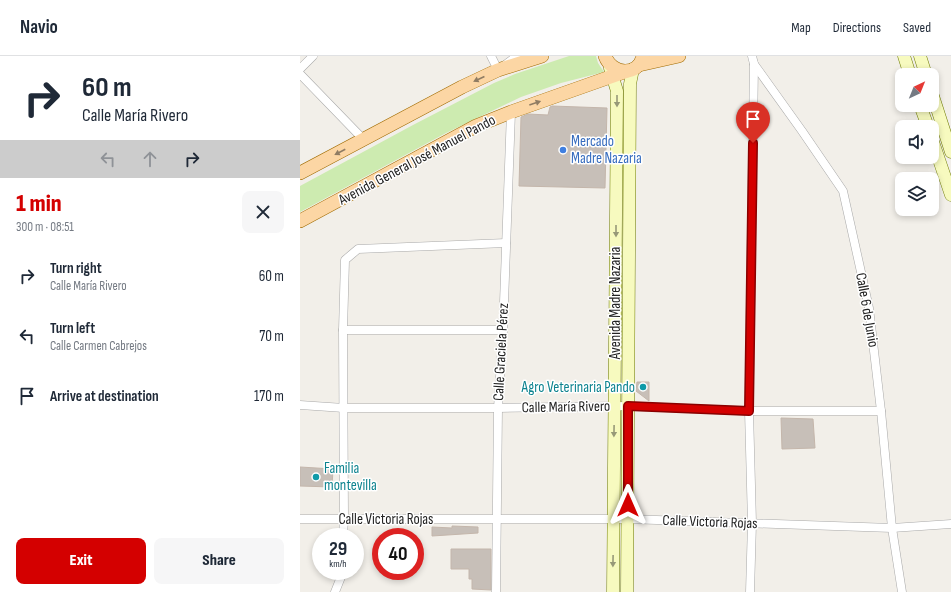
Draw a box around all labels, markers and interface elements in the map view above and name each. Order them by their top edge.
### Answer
text: Navio [20,16,58,39]
text: Map [791,19,811,36]
text: Directions [833,19,881,36]
text: Saved [903,19,931,36]
north arrow [895,68,939,112]
map controls [895,68,939,216]
text: 60 m [82,71,131,104]
icon: right [16,72,68,124]
one-way arrow [474,76,485,82]
one-way arrow [614,95,620,108]
one-way arrow [529,100,541,106]
pin [736,102,770,143]
text: Calle María Rivero [82,105,188,126]
icon: arrive [742,108,764,130]
street label: Avenida General José Manuel Pando [334,111,499,210]
button: sound [895,120,939,164]
place label: Mercado Madre Nazaria [571,132,642,168]
marker: Mercado Madre Nazaria [558,145,568,155]
icon: left [97,148,119,170]
icon: ahead [139,148,161,170]
icon: right [181,148,203,170]
one-way arrow [334,149,345,155]
button: layers [895,172,939,216]
text: 1 min [16,189,62,218]
button: close [242,191,284,233]
text: 300 m · 08:51 [16,219,74,235]
one-way arrow [613,225,619,238]
street label: Avenida Madre Nazaria [606,247,625,360]
text: Turn right [50,259,102,278]
icon: right [16,265,38,287]
text: 60 m [259,267,284,286]
street label: Calle 6 de Junio [851,271,883,349]
text: Calle María Rivero [50,278,127,294]
street label: Calle Graciela Pérez [489,302,513,401]
text: Turn left [50,319,95,338]
icon: left [16,325,38,347]
text: 70 m [259,327,284,346]
text: Calle Carmen Cabrejos [50,338,147,354]
place label: Agro Veterinaria Pando [521,378,635,397]
marker: Agro Veterinaria Pando [638,382,648,392]
icon: arrive [16,385,38,407]
text: Arrive at destination [50,387,159,406]
text: 170 m [254,387,284,406]
street label: Calle María Rivero [522,397,610,417]
one-way arrow [611,425,617,438]
place label: Familia montevilla [324,459,377,495]
marker: Familia montevilla [311,472,321,482]
position arrow [607,484,649,526]
street label: Calle Victoria Rojas [339,510,434,529]
street label: Calle Victoria Rojas [662,511,758,533]
speed limit sign: 40 [372,528,424,580]
text: 29 [329,537,347,561]
button: Exit [16,538,146,584]
button: Share [154,538,284,584]
one-way arrow [610,555,616,568]
text: km/h [329,558,347,570]

